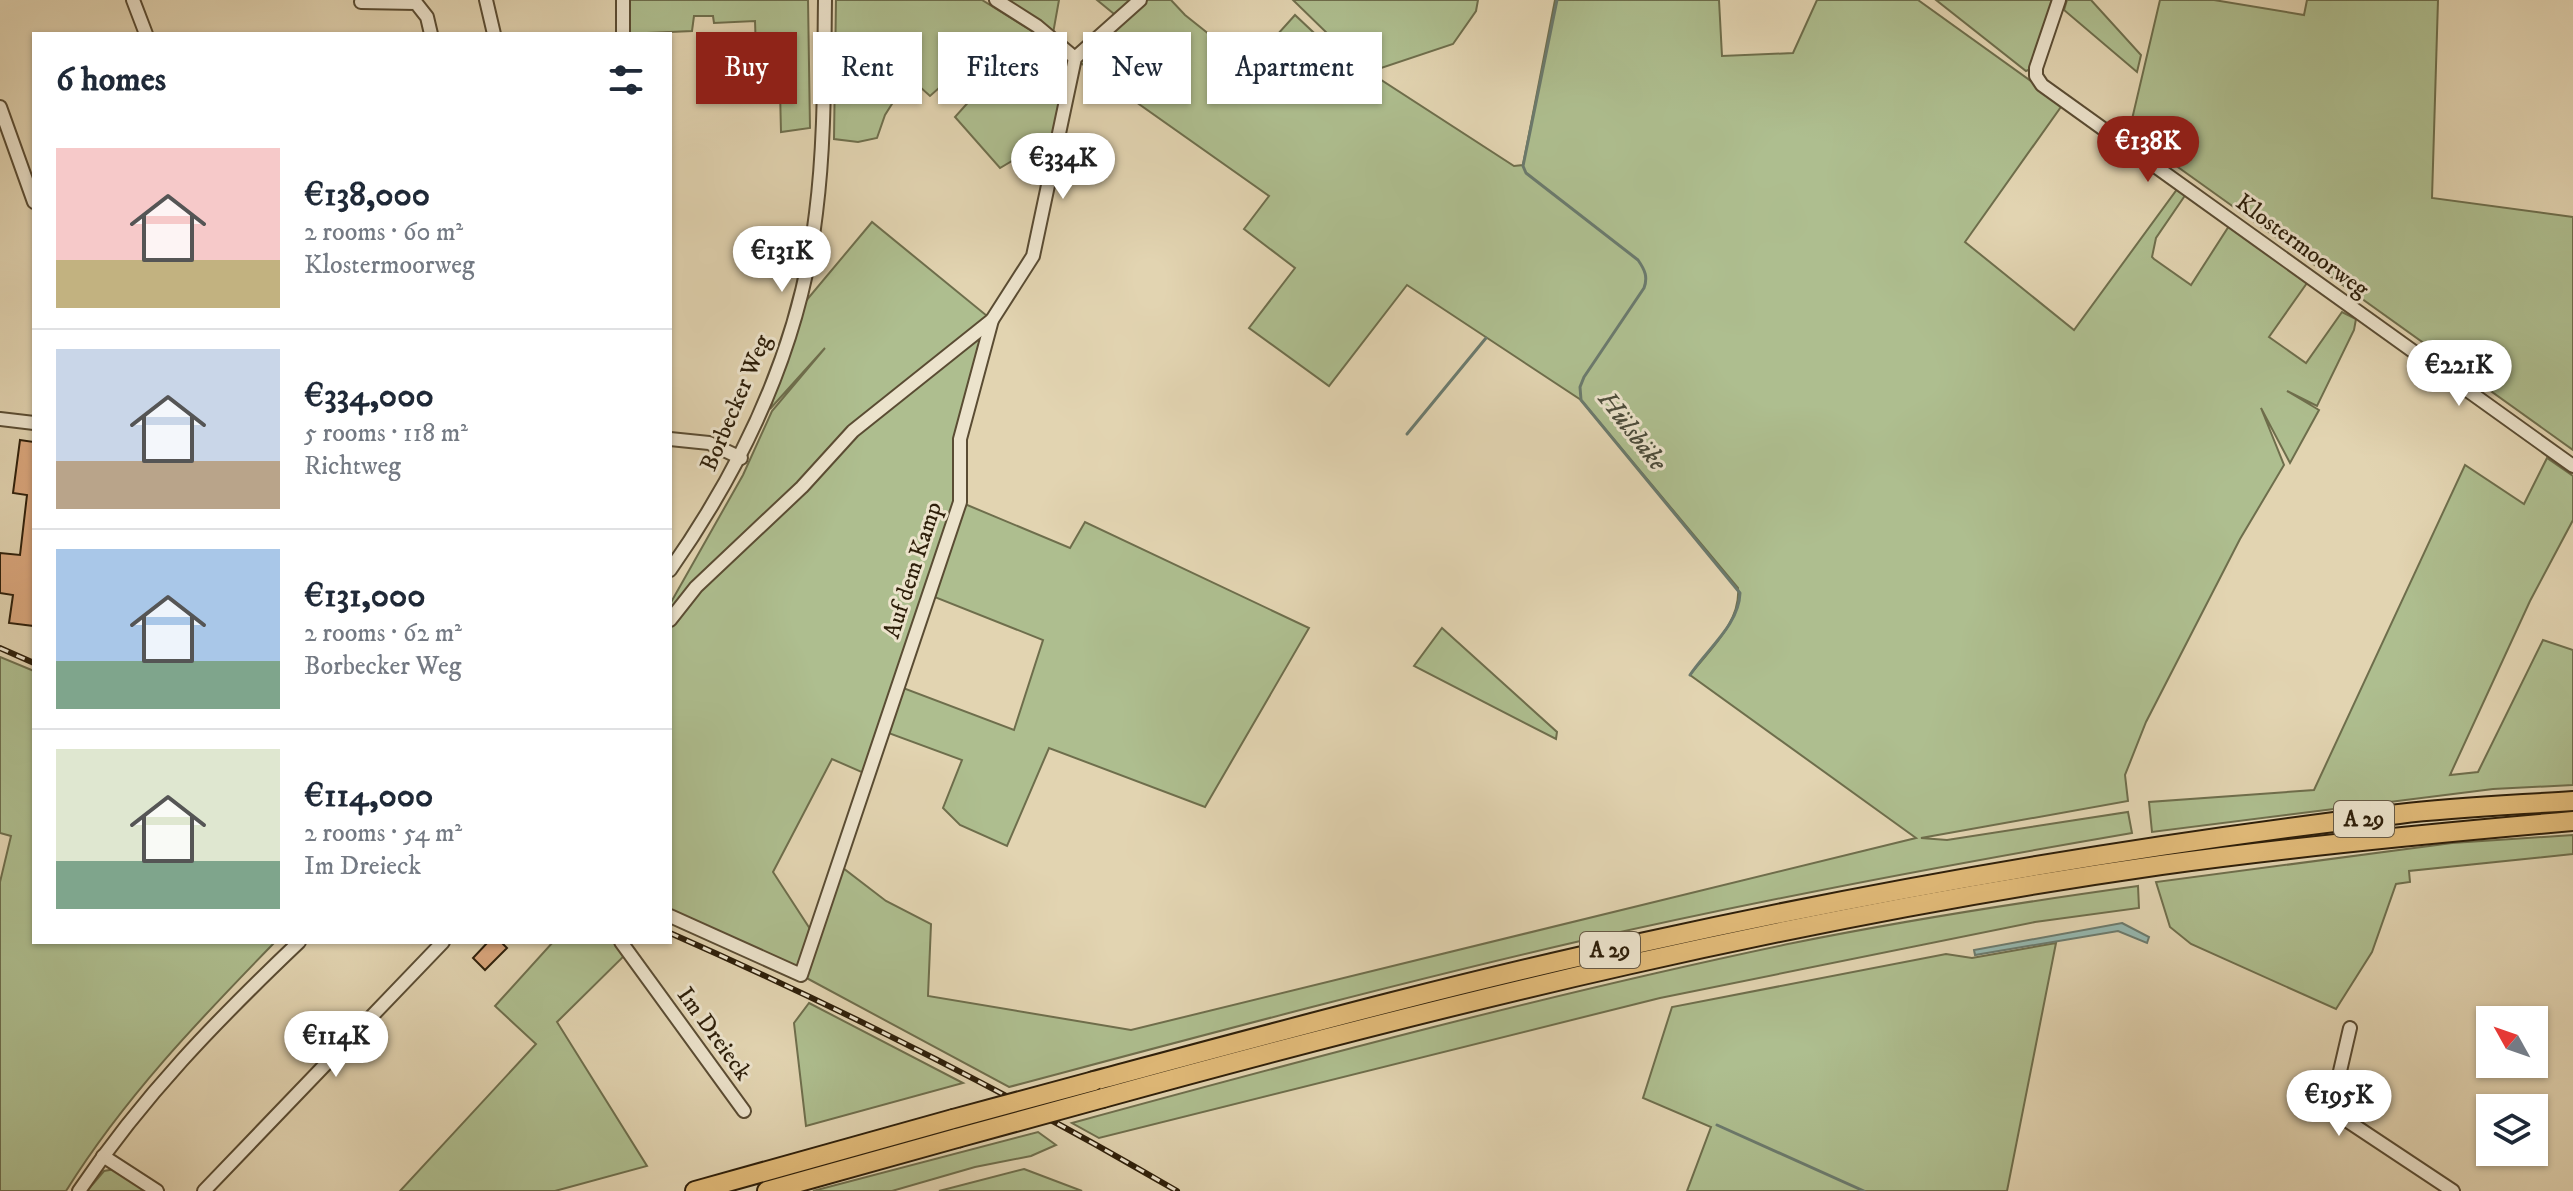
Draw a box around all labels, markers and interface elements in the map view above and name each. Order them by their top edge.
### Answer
chip: Buy [696,32,797,104]
chip: Rent [813,32,922,104]
chip: Filters [938,32,1067,104]
chip: New [1083,32,1191,104]
chip: Apartment [1207,32,1382,104]
icon: filters [604,58,648,102]
text: 6 homes [56,59,166,101]
pin: €138K [2092,116,2204,184]
text: €138K [2115,125,2181,158]
pin: €334K [1007,133,1119,201]
text: €334K [1029,142,1097,175]
text: €138,000 [304,174,430,216]
icon: home [120,180,216,276]
street label: Klostermoorweg [2229,188,2375,305]
text: 2 rooms · 60 m² [304,216,463,249]
pin: €131K [726,226,838,294]
text: €131K [751,235,813,268]
text: Klostermoorweg [304,249,475,282]
street label: Borbecker Weg [694,330,778,476]
pin: €221K [2403,340,2515,408]
text: €221K [2425,349,2493,382]
text: €334,000 [304,375,434,417]
icon: home [120,381,216,477]
water label: Hülsbäke [1590,384,1674,479]
text: 5 rooms · 118 m² [304,417,468,450]
text: Richtweg [304,450,401,483]
street label: Auf dem Kamp [877,498,949,642]
text: €131,000 [304,575,426,617]
icon: home [120,581,216,677]
text: 2 rooms · 62 m² [304,617,462,650]
text: Borbecker Weg [304,650,462,683]
text: €114,000 [304,775,433,817]
icon: home [120,781,216,877]
road number: A 29 [2334,801,2394,837]
text: 2 rooms · 54 m² [304,817,462,850]
text: Im Dreieck [304,850,421,883]
road number: A 29 [1580,932,1640,968]
street label: Im Dreieck [670,981,758,1087]
north arrow [2476,1006,2548,1078]
map controls [2476,1006,2548,1166]
pin: €114K [280,1011,392,1079]
text: €114K [302,1020,370,1053]
pin: €195K [2283,1070,2395,1138]
text: €195K [2305,1079,2373,1112]
button: layers [2476,1094,2548,1166]

